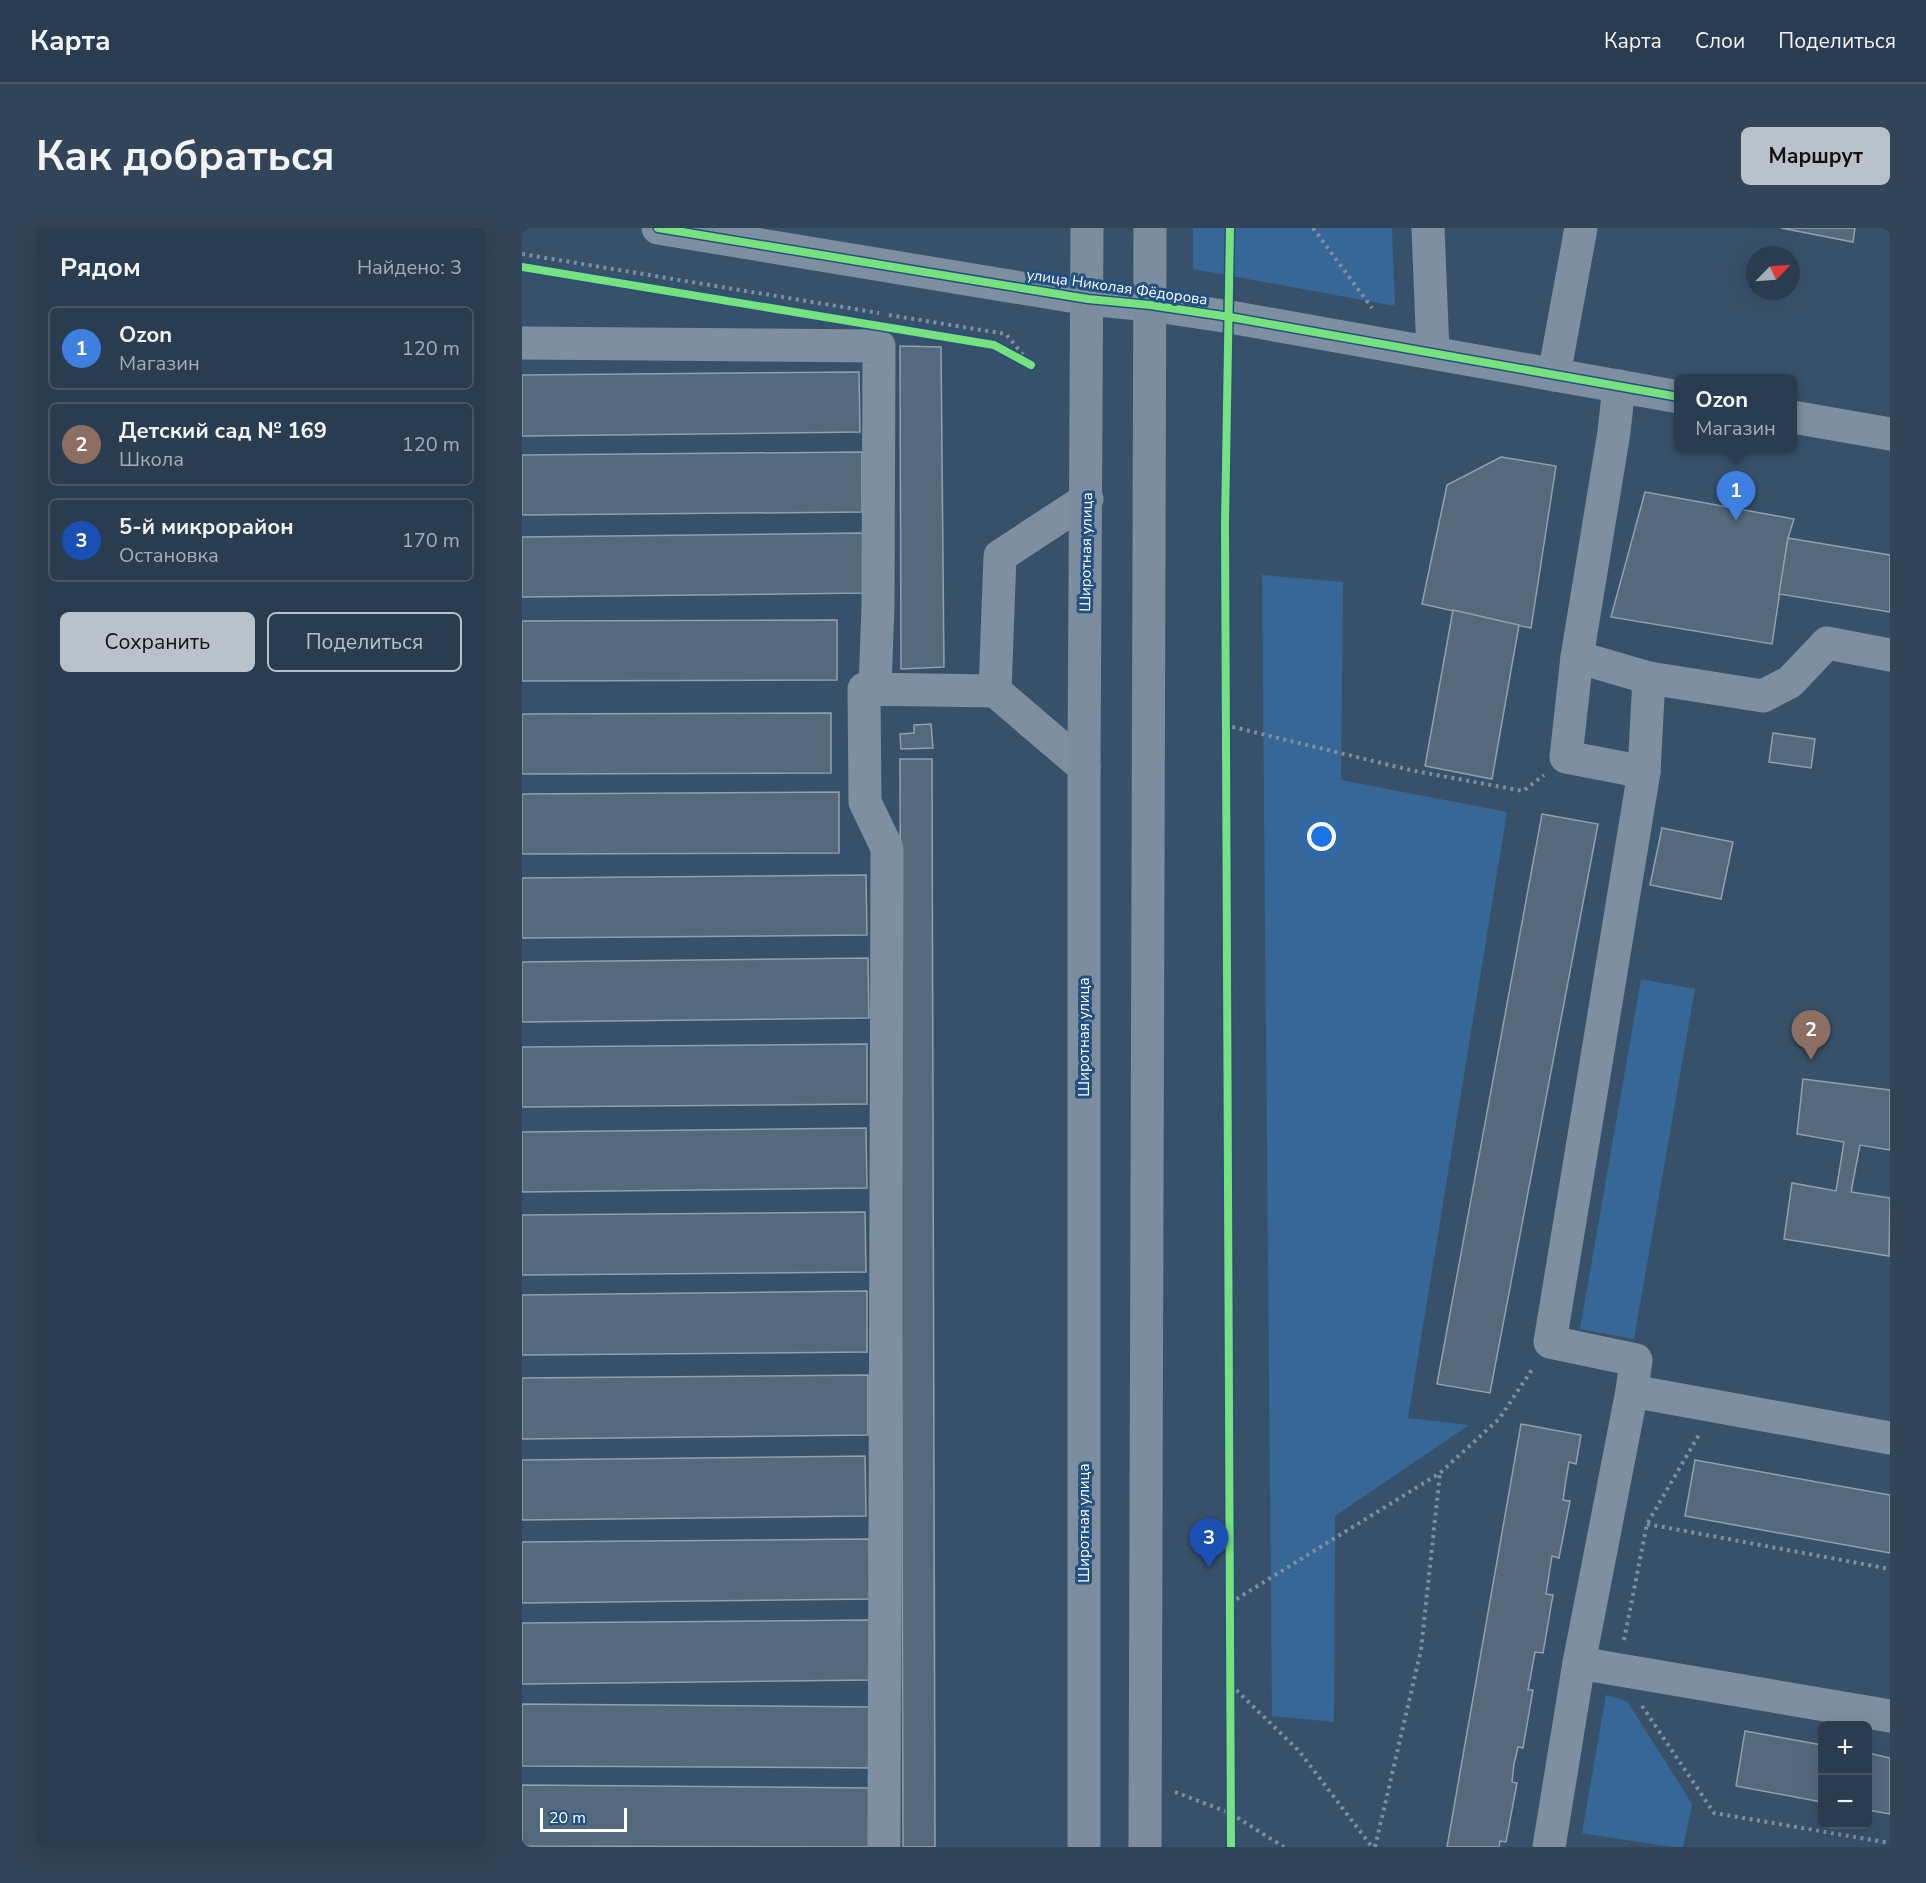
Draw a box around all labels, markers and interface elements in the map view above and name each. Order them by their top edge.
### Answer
text: Карта [30,22,111,60]
text: Карта [1604,27,1662,55]
text: Слои [1695,27,1745,55]
text: Поделиться [1778,27,1896,55]
button: Маршрут [1741,127,1890,185]
text: Как добраться [36,128,335,185]
north arrow [1746,246,1800,300]
text: Рядом [60,250,141,285]
text: Найдено: 3 [357,254,462,281]
street label: улица Николая Фёдорова [1025,264,1209,310]
text: Ozon [119,320,172,350]
text: 1 [76,335,88,362]
text: 120 m [402,335,460,362]
text: Магазин [119,350,200,377]
popup [1674,374,1797,452]
text: Ozon [1695,385,1748,415]
text: Магазин [1695,415,1776,442]
text: Детский сад № 169 [119,416,327,446]
text: 2 [76,431,88,458]
text: 120 m [402,431,460,458]
text: Школа [119,446,184,473]
pin: 1 [1716,472,1756,521]
street label: Широтная улица [1075,492,1097,612]
text: 5-й микрорайон [119,512,294,542]
text: 3 [76,527,88,554]
text: 170 m [402,527,460,554]
text: Остановка [119,542,219,569]
button: Сохранить [60,612,255,672]
button: Поделиться [267,612,462,672]
your location [1307,822,1336,851]
street label: Широтная улица [1074,977,1094,1097]
pin: 2 [1792,1010,1830,1060]
street label: Широтная улица [1074,1463,1094,1583]
pin: 3 [1190,1518,1228,1568]
map controls [1818,1721,1872,1829]
button: + [1818,1721,1872,1775]
button: − [1818,1775,1872,1829]
scale bar [540,1805,627,1832]
text: 20 m [549,1807,586,1829]

